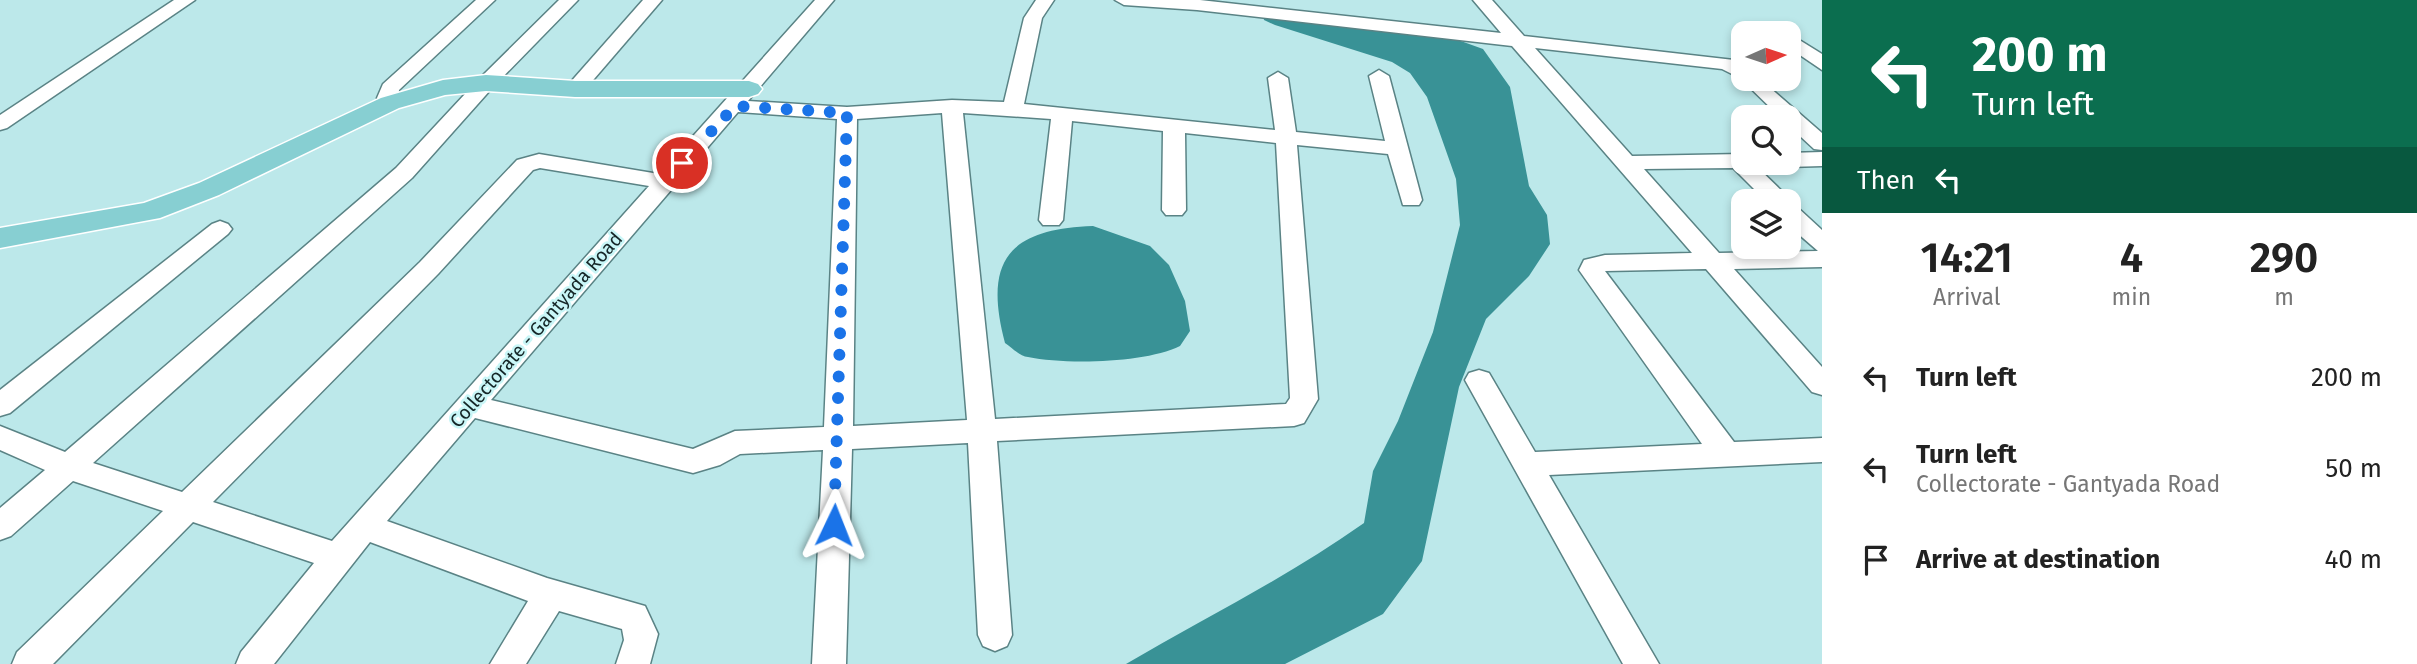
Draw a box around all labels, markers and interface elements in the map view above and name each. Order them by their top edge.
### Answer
north arrow [1731,21,1801,91]
map controls [1731,21,1801,259]
text: 200 m [1972,25,2108,84]
icon: left [1857,28,1948,119]
text: Turn left [1972,85,2094,123]
button: search [1731,105,1801,175]
pin [652,133,712,193]
icon: arrive [663,144,701,182]
icon: left [1929,161,1967,199]
text: Then [1857,165,1915,196]
button: layers [1731,189,1801,259]
street label: Collectorate - Gantyada Road [445,228,627,432]
text: 14:21 [1921,233,2013,283]
text: 4 [2120,233,2143,283]
text: 290 [2250,233,2318,283]
text: Arrival [1933,283,2000,311]
text: min [2112,283,2151,311]
text: m [2274,283,2294,311]
icon: left [1857,359,1895,397]
text: Turn left [1916,362,2017,393]
text: 200 m [2311,362,2382,393]
text: Turn left [1916,439,2017,470]
icon: left [1857,450,1895,488]
text: 50 m [2325,453,2382,484]
text: Collectorate - Gantyada Road [1916,470,2220,498]
position arrow [797,488,871,562]
icon: arrive [1857,541,1895,579]
text: Arrive at destination [1916,544,2160,575]
text: 40 m [2324,544,2382,575]

